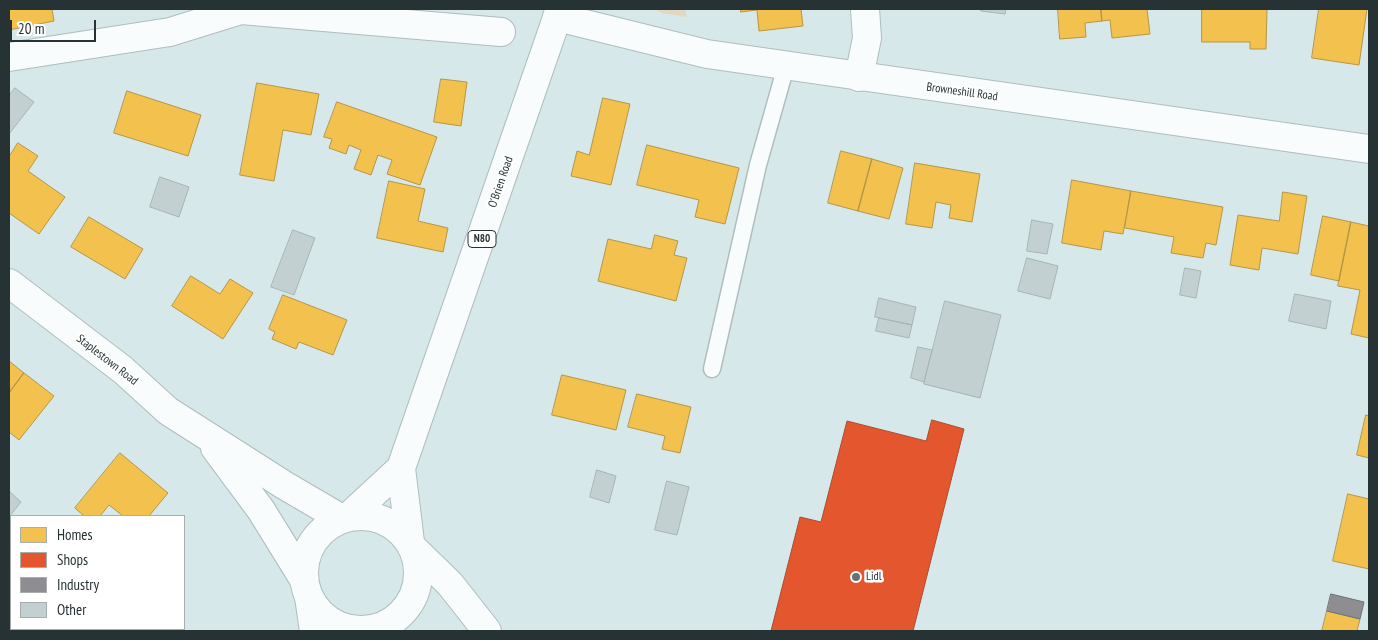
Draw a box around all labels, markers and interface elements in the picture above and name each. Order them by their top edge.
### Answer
scale bar [12,10,99,42]
text: 20 m [18,19,44,38]
street label: Browneshill Road [925,80,999,104]
street label: O'Brien Road [486,155,516,209]
road number: N80 [468,230,496,248]
street label: Staplestown Road [73,332,141,388]
legend [10,515,185,630]
text: Homes [57,525,93,544]
text: Shops [57,550,88,569]
place label: Lidl [866,570,882,584]
marker: Lidl [850,571,862,583]
text: Industry [57,575,99,594]
text: Other [57,600,86,619]

